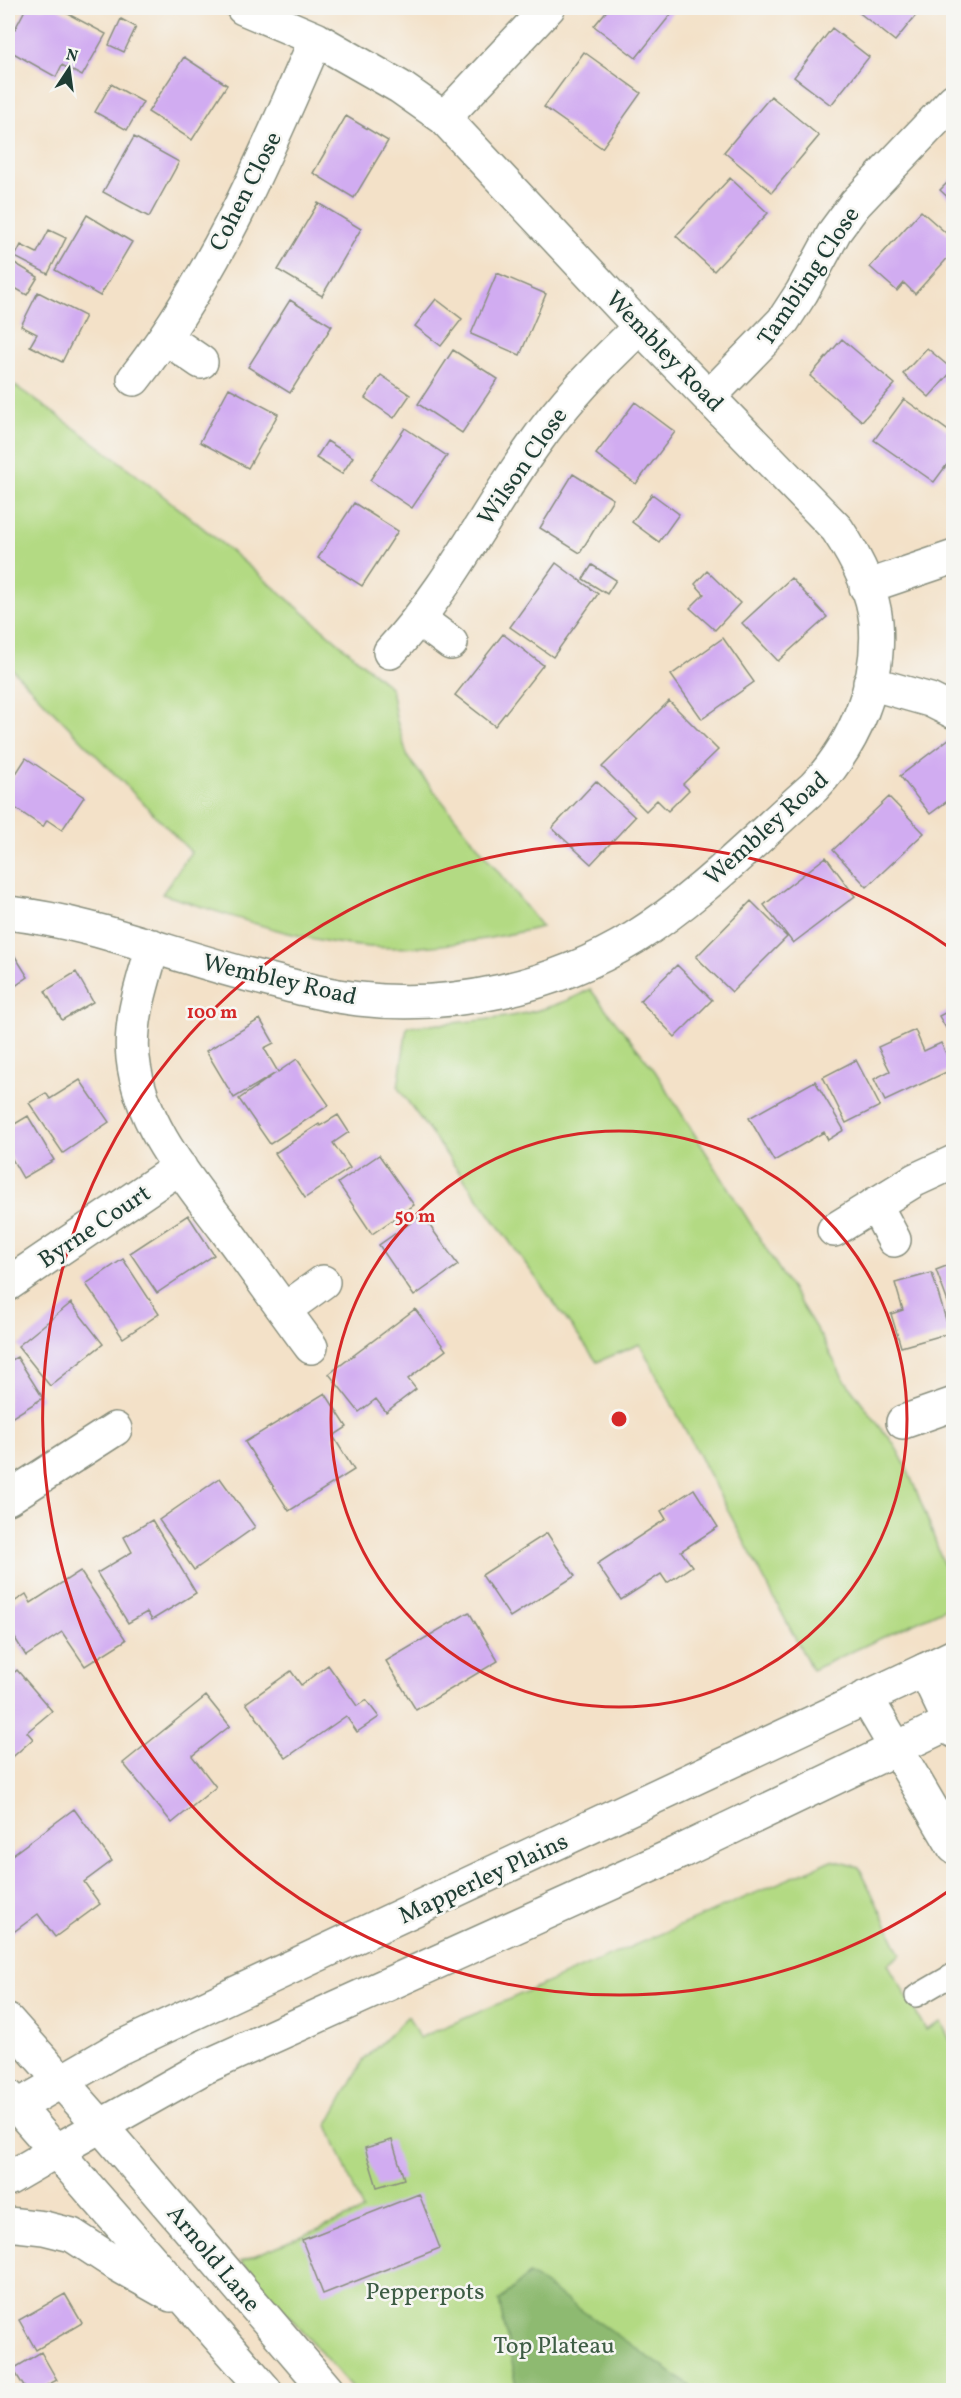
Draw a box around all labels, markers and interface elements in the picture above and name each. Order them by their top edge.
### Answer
north arrow [39,39,99,99]
text: N [64,44,80,68]
street label: Cohen Close [202,126,292,258]
street label: Tambling Close [750,201,869,354]
street label: Wembley Road [597,284,730,421]
street label: Wilson Close [470,401,577,533]
street label: Wembley Road [698,764,837,895]
street label: Wembley Road [199,947,360,1015]
text: 100 m [187,1001,237,1026]
street label: Byrne Court [32,1178,158,1278]
text: 50 m [395,1205,435,1230]
centre of rings [609,1409,629,1429]
street label: Mapperley Plains [393,1826,574,1934]
street label: Arnold Lane [158,2198,267,2320]
park label: Pepperpots [366,2276,485,2310]
park label: Top Plateau [493,2330,615,2364]

